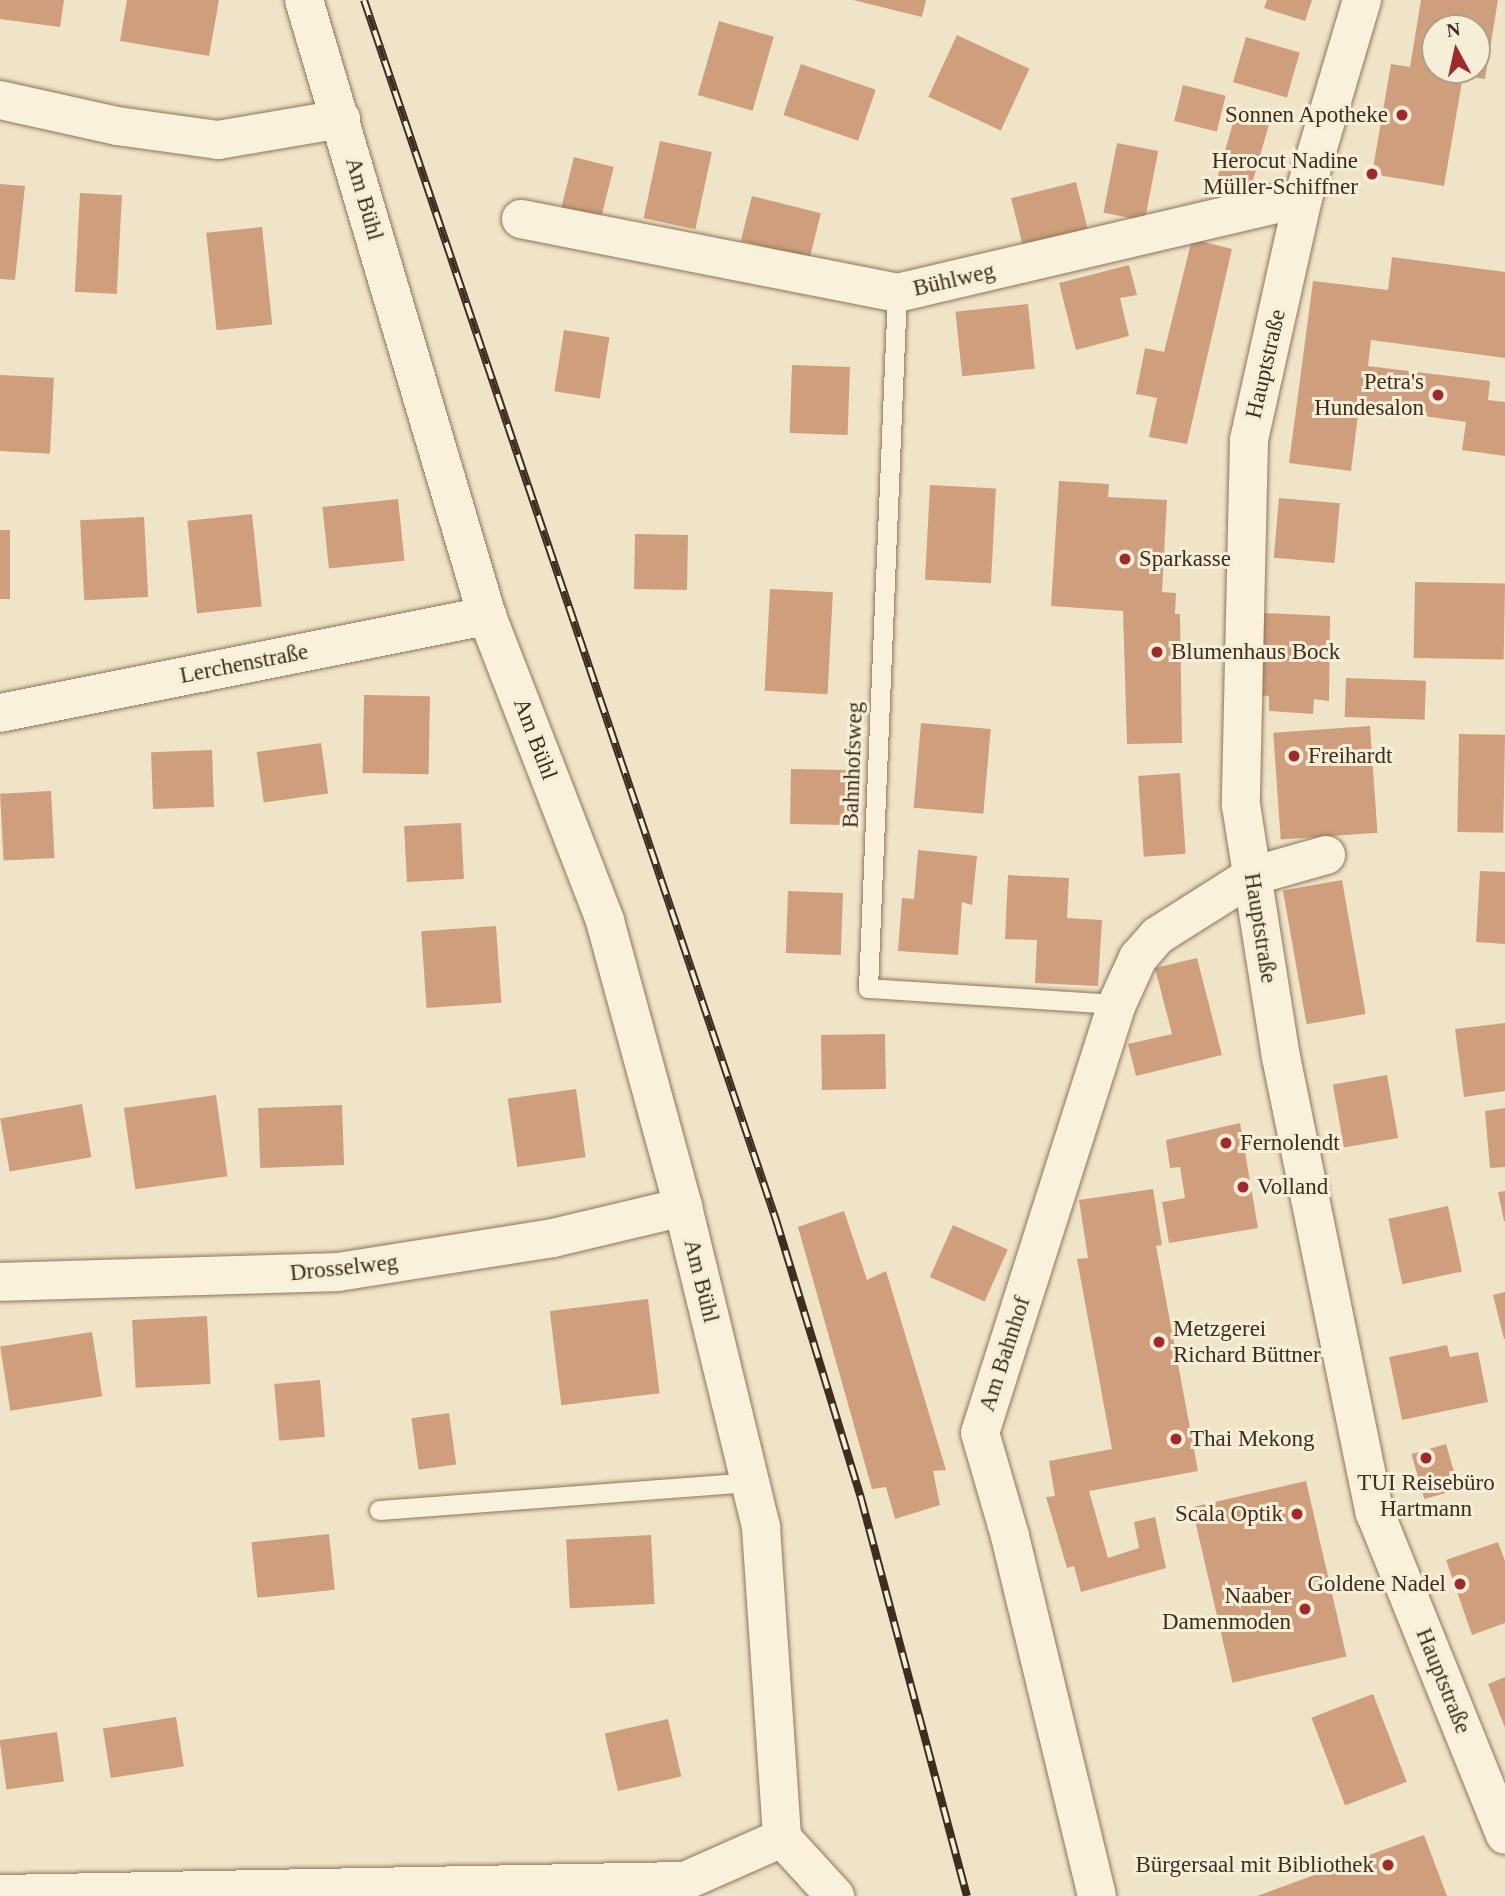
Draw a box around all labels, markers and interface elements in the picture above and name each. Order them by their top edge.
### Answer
north arrow [1421,14,1491,84]
text: N [1445,18,1462,41]
place label: Sonnen Apotheke [1224,101,1388,129]
marker: Sonnen Apotheke [1394,107,1410,123]
place label: Herocut Nadine Müller-Schiffner [1203,147,1358,201]
street label: Am Bühl [339,154,389,244]
marker: Herocut Nadine Müller-Schiffner [1364,166,1380,182]
street label: Bühlweg [910,257,998,303]
street label: Hauptstraße [1240,307,1292,421]
place label: Petra's Hundesalon [1314,368,1424,422]
marker: Petra's Hundesalon [1430,387,1446,403]
place label: Sparkasse [1139,545,1231,573]
marker: Sparkasse [1117,551,1133,567]
street label: Lerchenstraße [177,638,311,690]
place label: Blumenhaus Bock [1171,638,1340,666]
marker: Blumenhaus Bock [1149,644,1165,660]
street label: Am Bühl [507,694,563,784]
street label: Bahnhofsweg [837,701,869,829]
place label: Freihardt [1308,742,1392,770]
marker: Freihardt [1286,748,1302,764]
street label: Hauptstraße [1238,871,1282,985]
place label: Fernolendt [1240,1129,1340,1157]
marker: Fernolendt [1218,1135,1234,1151]
place label: Volland [1257,1173,1328,1201]
marker: Volland [1235,1179,1251,1195]
street label: Am Bühl [677,1236,725,1326]
street label: Drosselweg [289,1249,399,1287]
street label: Am Bahnhof [973,1293,1037,1415]
place label: Metzgerei Richard Büttner [1173,1315,1321,1369]
marker: Metzgerei Richard Büttner [1151,1334,1167,1350]
place label: Thai Mekong [1190,1425,1315,1453]
marker: Thai Mekong [1168,1431,1184,1447]
marker: TUI Reisebüro Hartmann [1418,1450,1434,1466]
place label: TUI Reisebüro Hartmann [1357,1469,1495,1523]
place label: Scala Optik [1175,1500,1283,1528]
marker: Scala Optik [1289,1506,1305,1522]
place label: Goldene Nadel [1307,1570,1446,1598]
marker: Goldene Nadel [1452,1576,1468,1592]
place label: Naaber Damenmoden [1162,1582,1291,1636]
marker: Naaber Damenmoden [1297,1601,1313,1617]
street label: Hauptstraße [1409,1624,1477,1738]
place label: Bürgersaal mit Bibliothek [1136,1851,1374,1879]
marker: Bürgersaal mit Bibliothek [1380,1857,1396,1873]

